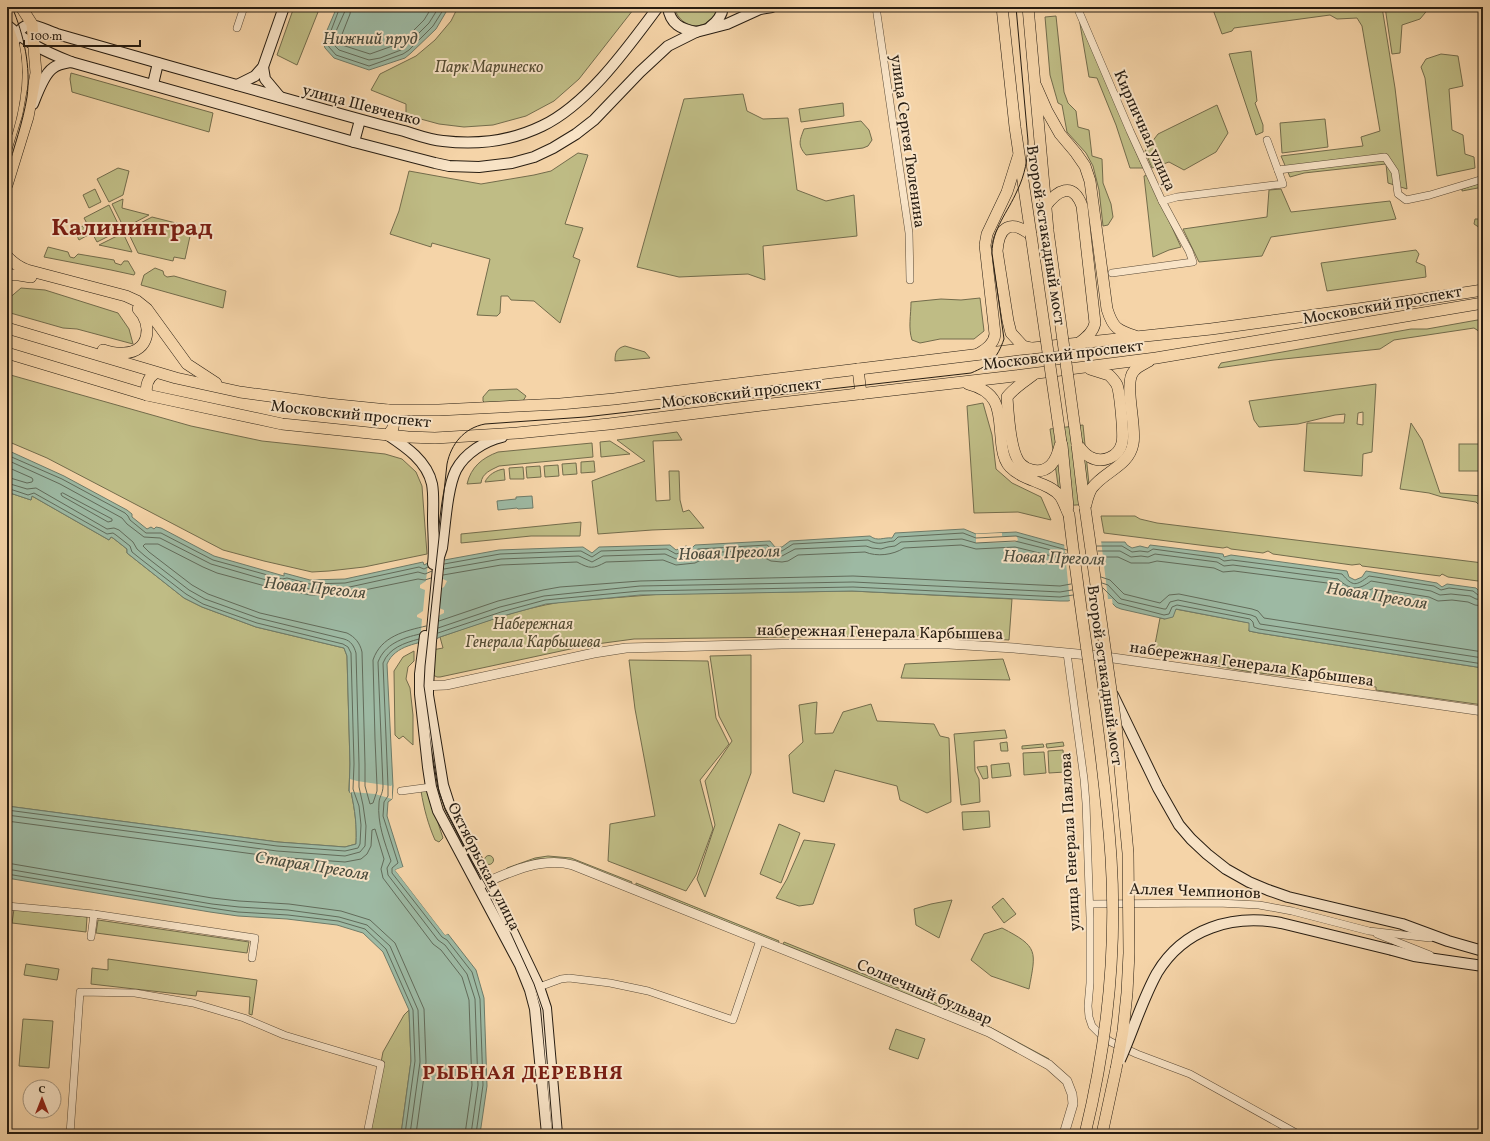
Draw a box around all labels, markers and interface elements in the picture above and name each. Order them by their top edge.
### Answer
scale bar [24,22,140,48]
water label: Нижний пруд [323,28,418,51]
text: 100 m [30,29,63,45]
street label: улица Сергея Тюленина [884,53,930,229]
park label: Парк Маринеско [435,57,544,79]
street label: Кирпичная улица [1108,67,1181,195]
street label: улица Шевченко [300,80,423,132]
street label: Второй эстакадный мост [1020,144,1070,327]
district label: Калининград [51,212,213,246]
street label: Московский проспект [1301,281,1464,331]
street label: Московский проспект [982,335,1145,377]
street label: Московский проспект [660,373,823,415]
street label: Московский проспект [270,396,432,434]
water label: Новая Преголя [678,540,781,567]
water label: Новая Преголя [1002,545,1106,572]
water label: Новая Преголя [263,572,367,605]
water label: Новая Преголя [1325,577,1429,616]
street label: Второй эстакадный мост [1080,584,1128,767]
park label: Набережная Генерала Карбышева [465,614,601,654]
street label: набережная Генерала Карбышева [757,620,1003,646]
street label: набережная Генерала Карбышева [1128,637,1375,693]
street label: улица Генерала Павлова [1055,752,1087,932]
street label: Октябрьская улица [441,799,525,935]
water label: Старая Преголя [253,846,371,887]
street label: Аллея Чемпионов [1129,879,1261,905]
street label: Солнечный бульвар [853,954,995,1031]
district label: РЫБНАЯ ДЕРЕВНЯ [422,1060,624,1088]
north arrow [22,1079,62,1119]
text: С [38,1083,46,1098]

